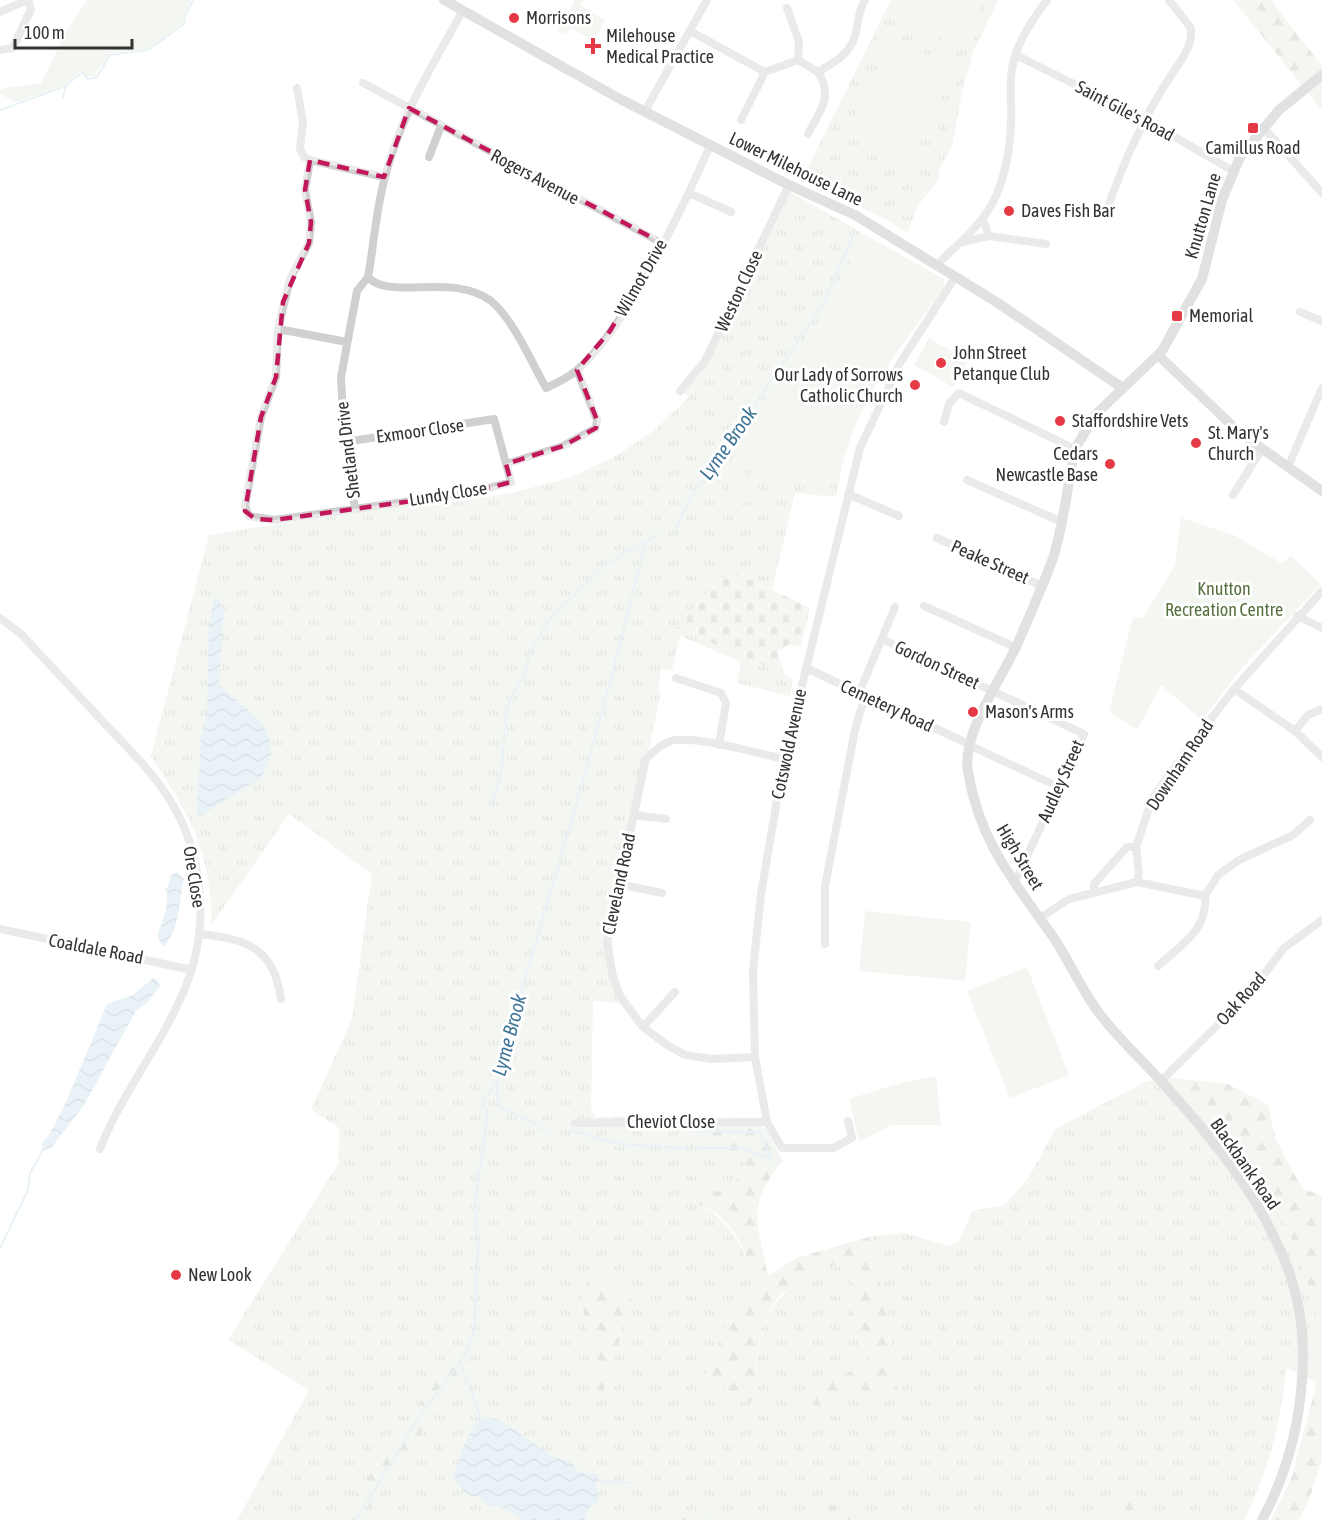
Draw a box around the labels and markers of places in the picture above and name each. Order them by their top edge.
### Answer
place label: Morrisons [526,7,591,28]
marker: Morrisons [507,11,521,25]
place label: Milehouse Medical Practice [606,25,714,67]
marker: Milehouse Medical Practice [584,37,602,55]
marker: Camillus Road [1246,121,1260,135]
place label: Camillus Road [1206,137,1301,158]
place label: Daves Fish Bar [1021,200,1116,221]
marker: Daves Fish Bar [1002,204,1016,218]
place label: Memorial [1189,305,1253,326]
marker: Memorial [1170,309,1184,323]
place label: John Street Petanque Club [953,342,1050,384]
marker: John Street Petanque Club [934,356,948,370]
place label: Our Lady of Sorrows Catholic Church [774,364,903,406]
marker: Our Lady of Sorrows Catholic Church [908,378,922,392]
place label: Staffordshire Vets [1072,410,1188,431]
marker: Staffordshire Vets [1053,414,1067,428]
place label: St. Mary's Church [1208,422,1269,464]
marker: St. Mary's Church [1189,436,1203,450]
place label: Cedars Newcastle Base [996,443,1098,485]
marker: Cedars Newcastle Base [1103,457,1117,471]
place label: Mason's Arms [985,701,1074,722]
marker: Mason's Arms [966,705,980,719]
place label: New Look [188,1264,252,1285]
marker: New Look [169,1268,183,1282]

